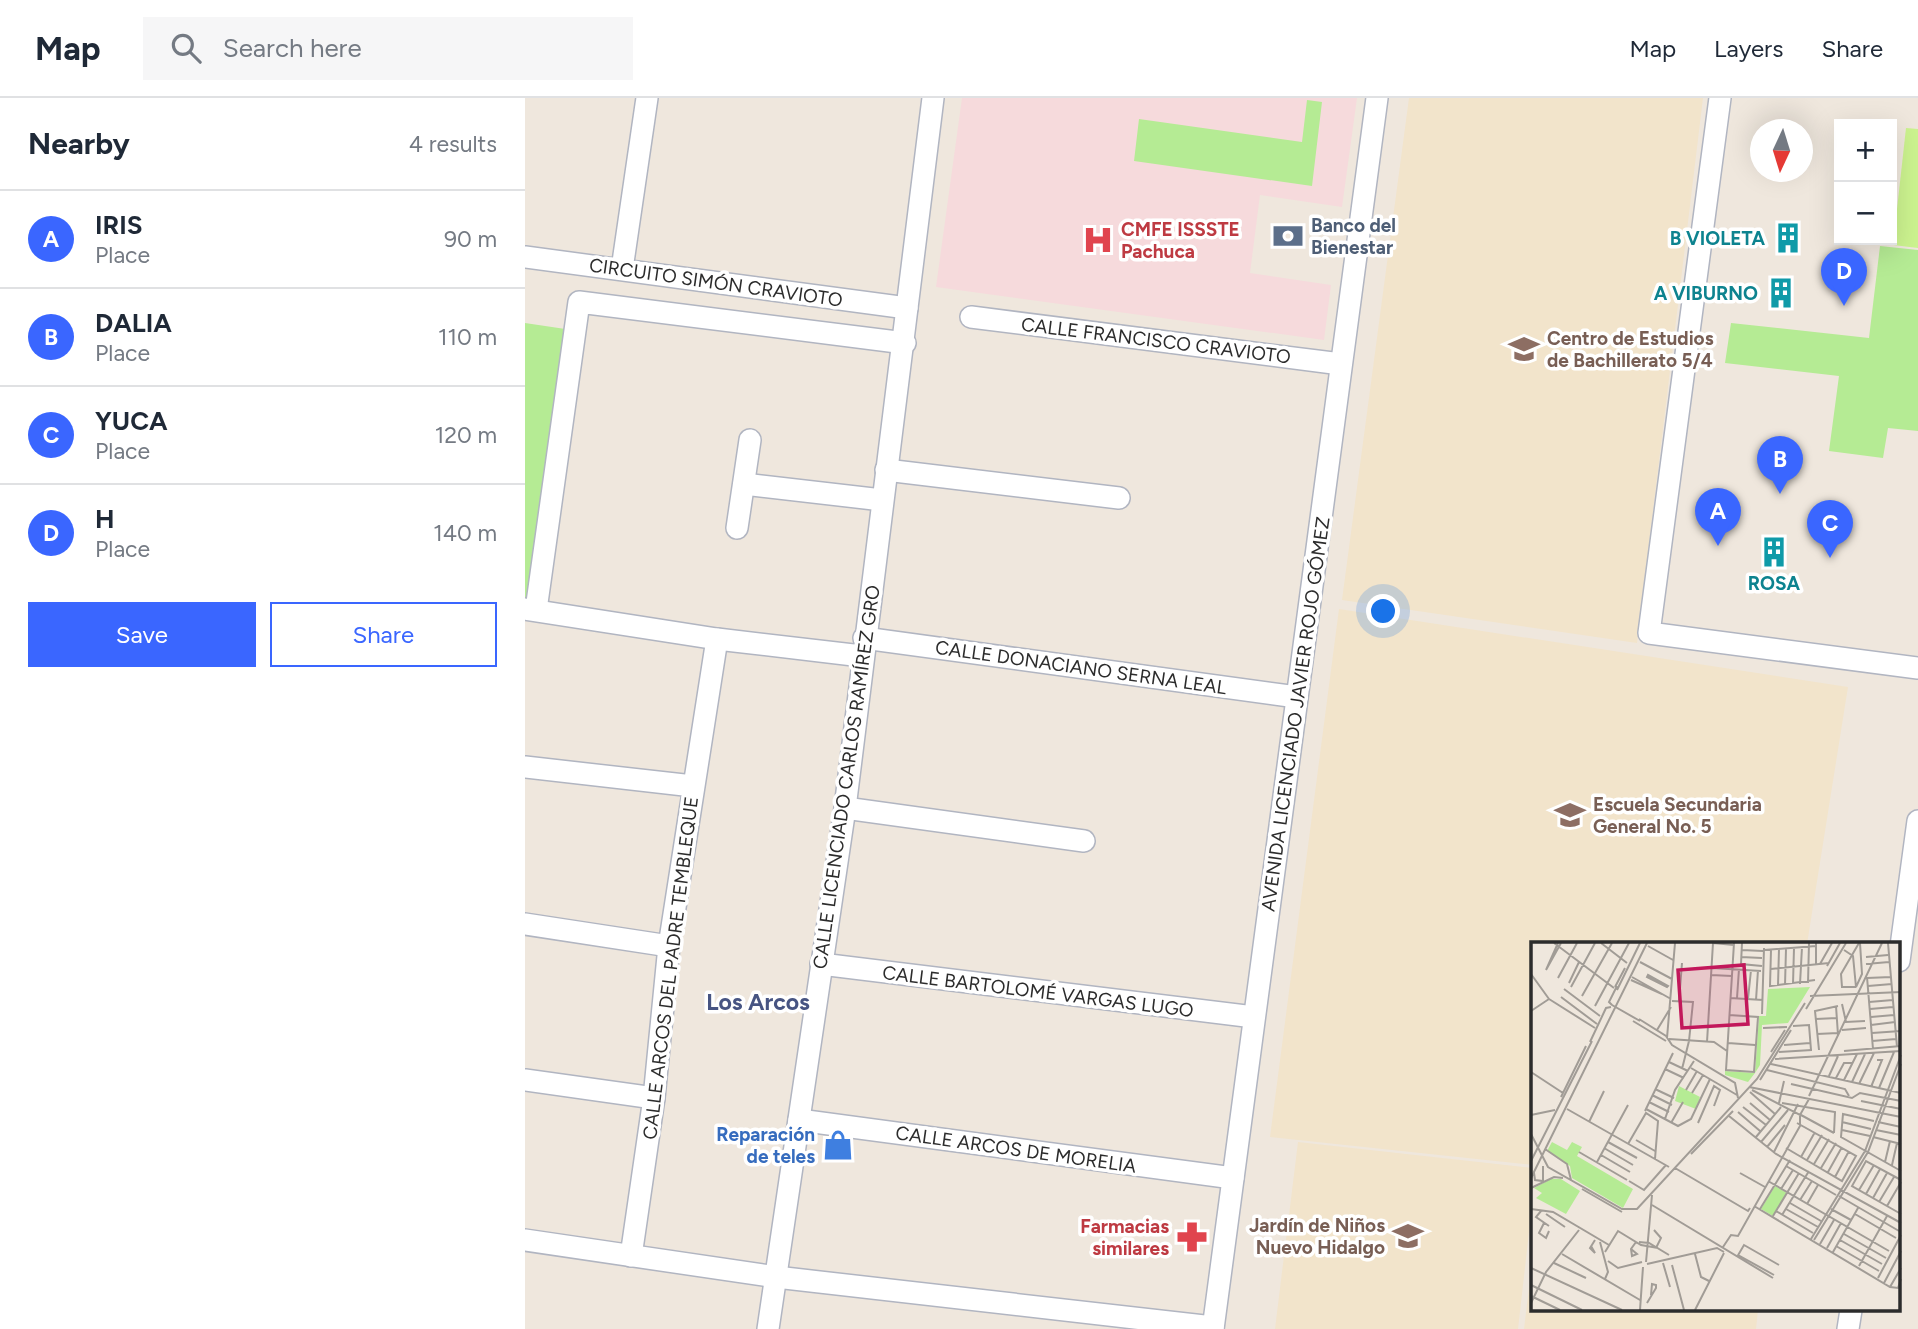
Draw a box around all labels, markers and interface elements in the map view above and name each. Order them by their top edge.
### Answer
search box [143,17,633,80]
text: Map [35,29,101,68]
icon: search [167,29,205,67]
text: Search here [223,32,362,64]
text: Map [1629,34,1676,63]
text: Layers [1714,34,1783,63]
text: Share [1821,34,1883,63]
north arrow [1750,119,1813,182]
map controls [1834,119,1897,245]
button: + [1834,119,1897,182]
text: Nearby [28,125,130,162]
text: 4 results [409,130,497,158]
button: − [1834,182,1897,245]
text: IRIS [95,209,143,241]
place label: Banco del Bienestar [1311,214,1396,259]
place label: CMFE ISSSTE Pachuca [1121,218,1240,263]
bank icon: Banco del Bienestar [1271,219,1305,253]
building icon: B VIOLETA [1771,221,1805,255]
hospital icon: CMFE ISSSTE Pachuca [1081,223,1115,257]
text: A [43,225,59,253]
text: 90 m [444,225,497,253]
place label: B VIOLETA [1670,227,1765,250]
text: Place [95,241,150,269]
pin: D [1821,248,1867,306]
street label: CIRCUITO SIMÓN CRAVIOTO [588,253,844,312]
building icon: A VIBURNO [1764,276,1798,310]
place label: A VIBURNO [1654,282,1758,305]
text: DALIA [95,307,172,339]
street label: CALLE FRANCISCO CRAVIOTO [1020,313,1292,368]
text: B [44,323,58,351]
text: 110 m [438,323,497,351]
place label: Centro de Estudios de Bachillerato 5/4 [1547,327,1714,372]
school or university icon: Centro de Estudios de Bachillerato 5/4 [1507,332,1541,366]
text: Place [95,339,150,367]
text: YUCA [95,405,168,437]
text: C [43,421,59,449]
text: 120 m [435,421,497,449]
pin: B [1757,436,1803,494]
text: Place [95,437,150,465]
pin: A [1695,488,1741,546]
pin: C [1807,500,1853,558]
text: H [95,503,115,535]
street label: AVENIDA LICENCIADO JAVIER ROJO GÓMEZ [1256,515,1335,913]
text: D [43,519,59,547]
text: 140 m [433,519,497,547]
text: Place [95,535,150,563]
building icon: ROSA [1757,535,1791,569]
place label: ROSA [1748,572,1801,595]
street label: CALLE LICENCIADO CARLOS RAMÍREZ GRO [808,584,885,970]
your location [1366,594,1400,628]
button: Save [28,602,256,667]
button: Share [270,602,497,667]
street label: CALLE DONACIANO SERNA LEAL [934,636,1228,699]
place label: Escuela Secundaria General No. 5 [1593,793,1762,838]
street label: CALLE ARCOS DEL PADRE TEMBLEQUE [638,795,703,1141]
school or university icon: Escuela Secundaria General No. 5 [1553,798,1587,832]
inset map [1531,942,1901,1312]
street label: CALLE BARTOLOMÉ VARGAS LUGO [881,961,1195,1022]
district label: Los Arcos [706,988,810,1016]
street label: CALLE ARCOS DE MORELIA [894,1121,1138,1178]
place label: Reparación de teles [716,1123,815,1168]
shop icon: Reparación de teles [821,1128,855,1162]
place label: Jardín de Niños Nuevo Hidalgo [1249,1214,1385,1259]
place label: Farmacias similares [1080,1215,1169,1260]
school or university icon: Jardín de Niños Nuevo Hidalgo [1391,1219,1425,1253]
pharmacy icon: Farmacias similares [1175,1220,1209,1254]

